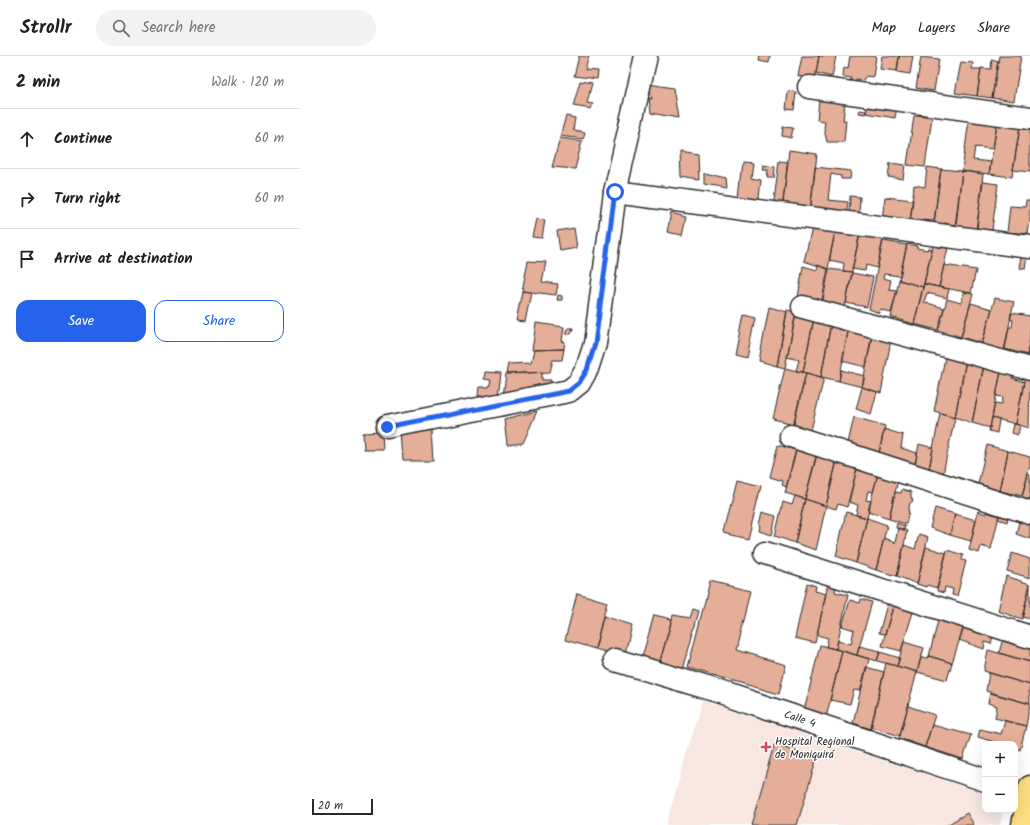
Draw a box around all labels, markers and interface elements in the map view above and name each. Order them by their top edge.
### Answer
search box [96,10,376,46]
text: Strollr [20,13,72,43]
text: Search here [142,16,216,40]
icon: search [110,17,132,39]
text: Map [872,17,896,39]
text: Layers [918,17,956,39]
text: Share [978,17,1010,39]
text: 2 min [16,69,60,96]
text: Walk · 120 m [211,72,284,93]
text: Continue [54,127,112,151]
icon: ahead [16,128,38,150]
text: 60 m [255,128,284,149]
route start [606,183,624,201]
text: Turn right [54,187,121,211]
icon: right [16,188,38,210]
text: 60 m [255,188,284,209]
text: Arrive at destination [54,247,193,271]
icon: arrive [16,248,38,270]
button: Save [16,300,146,342]
button: Share [154,300,284,342]
route end [378,418,396,436]
street label: Calle 4 [781,706,818,733]
place label: Hospital Regional de Moniquirá [775,733,855,764]
marker: Hospital Regional de Moniquirá [760,741,772,753]
map controls [982,741,1018,813]
button: + [982,741,1018,777]
button: − [982,777,1018,813]
scale bar [312,797,373,816]
text: 20 m [318,797,343,815]

